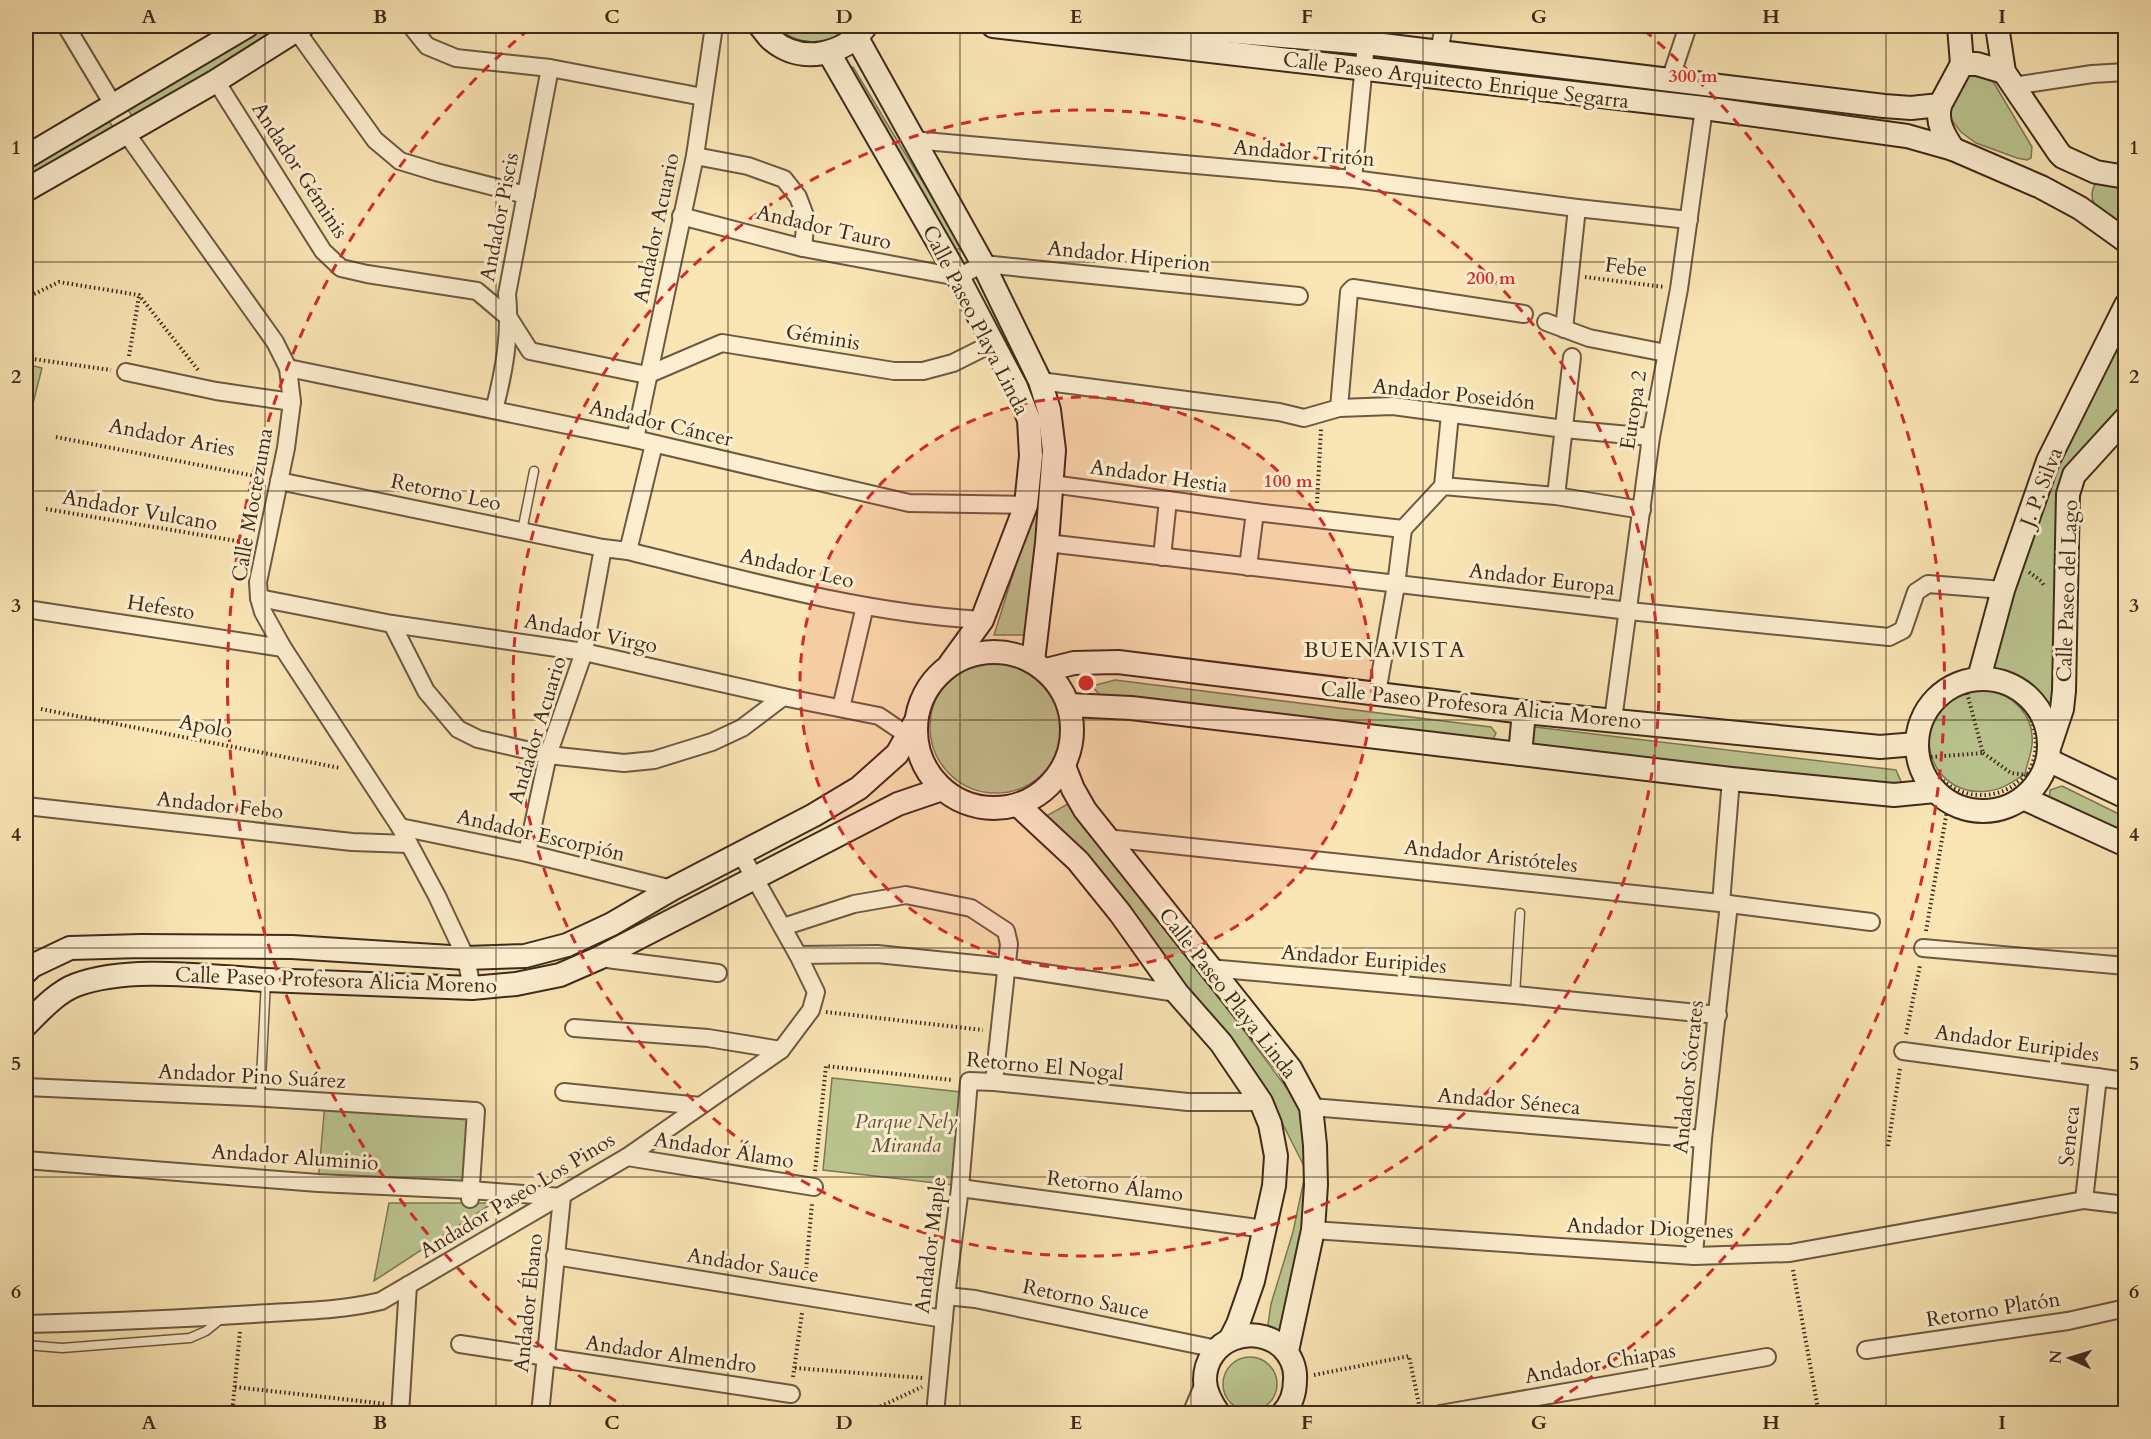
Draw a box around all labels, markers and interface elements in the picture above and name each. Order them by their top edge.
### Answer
text: A [141,3,157,30]
text: B [373,3,387,30]
text: C [604,3,620,30]
text: D [835,3,853,30]
text: E [1070,3,1082,30]
text: F [1301,3,1313,30]
text: G [1531,3,1547,30]
text: H [1762,3,1780,30]
text: I [1998,3,2006,30]
street label: Calle Paseo Arquitecto Enrique Segarra [1281,45,1631,116]
text: 300 m [1668,64,1718,89]
street label: Andador Géminis [244,96,355,244]
street label: Andador Tritón [1232,133,1376,174]
text: 1 [11,134,21,161]
text: 1 [2129,134,2139,161]
street label: Andador Piscis [473,150,526,284]
street label: Andador Acuario [626,150,687,306]
street label: Andador Tauro [753,198,894,257]
street label: Calle Paseo Playa Linda [915,220,1036,420]
street label: Andador Hiperion [1046,234,1212,279]
street label: Febe [1603,251,1649,284]
text: 200 m [1466,266,1516,291]
street label: Géminis [784,317,862,358]
text: 2 [11,363,21,390]
text: 2 [2129,363,2139,390]
street label: Europa 2 [1613,368,1654,452]
street label: Andador Poseidón [1371,372,1537,417]
street label: Andador Cáncer [586,393,736,454]
street label: Andador Aries [106,411,238,464]
street label: Calle Moctezuma [225,426,280,584]
street label: J. P. Silva [2012,443,2070,534]
street label: Andador Hestia [1088,452,1230,501]
street label: Retorno Leo [388,467,504,518]
text: 100 m [1263,469,1313,494]
street label: Andador Vulcano [60,483,220,538]
street label: Calle Paseo del Lago [2050,499,2085,683]
street label: Andador Leo [737,541,857,596]
street label: Andador Europa [1467,556,1617,603]
street label: Hefesto [125,588,197,627]
text: 3 [11,592,21,619]
text: 3 [2129,592,2139,619]
street label: Andador Virgo [522,606,660,661]
district label: BUENAVISTA [1304,635,1466,665]
street label: Andador Acuario [501,653,574,808]
centre of rings [1076,673,1096,693]
street label: Calle Paseo Profesora Alicia Moreno [1319,674,1643,737]
street label: Apolo [177,707,235,746]
street label: Andador Febo [155,784,285,827]
street label: Andador Escorpión [454,802,628,869]
text: 4 [11,821,21,848]
text: 4 [2129,821,2139,848]
street label: Andador Aristóteles [1403,833,1579,880]
street label: Calle Paseo Playa Linda [1152,902,1304,1085]
street label: Andador Euripides [1280,938,1448,981]
street label: Calle Paseo Profesora Alicia Moreno [174,960,497,1001]
street label: Andador Sócrates [1666,999,1711,1155]
street label: Andador Euripides [1933,1018,2101,1069]
street label: Retorno El Nogal [965,1045,1125,1088]
text: 5 [11,1050,21,1077]
text: 5 [2129,1050,2139,1077]
street label: Andador Pino Suárez [157,1057,347,1096]
street label: Andador Séneca [1436,1081,1582,1122]
street label: Seneca [2052,1105,2087,1167]
park label: Parque Nely Miranda [855,1107,957,1160]
street label: Andador Paseo Los Pinos [414,1125,620,1265]
street label: Andador Álamo [652,1125,796,1176]
street label: Andador Aluminio [210,1137,380,1178]
street label: Retorno Álamo [1045,1164,1185,1209]
street label: Andador Maple [908,1175,953,1315]
street label: Andador Diogenes [1566,1211,1734,1246]
street label: Andador Ébano [507,1232,550,1374]
street label: Andador Sauce [685,1241,821,1290]
street label: Retorno Sauce [1020,1272,1152,1327]
text: 6 [11,1278,21,1305]
text: 6 [2129,1278,2139,1305]
street label: Retorno Platón [1924,1285,2062,1334]
street label: Andador Almendro [583,1328,758,1381]
north arrow [2040,1328,2100,1388]
street label: Andador Chiapas [1522,1336,1678,1391]
text: N [2045,1349,2067,1365]
text: A [141,1409,157,1436]
text: B [373,1409,387,1436]
text: C [604,1409,620,1436]
text: D [835,1409,853,1436]
text: E [1070,1409,1082,1436]
text: F [1301,1409,1313,1436]
text: G [1531,1409,1547,1436]
text: H [1762,1409,1780,1436]
text: I [1998,1409,2006,1436]

